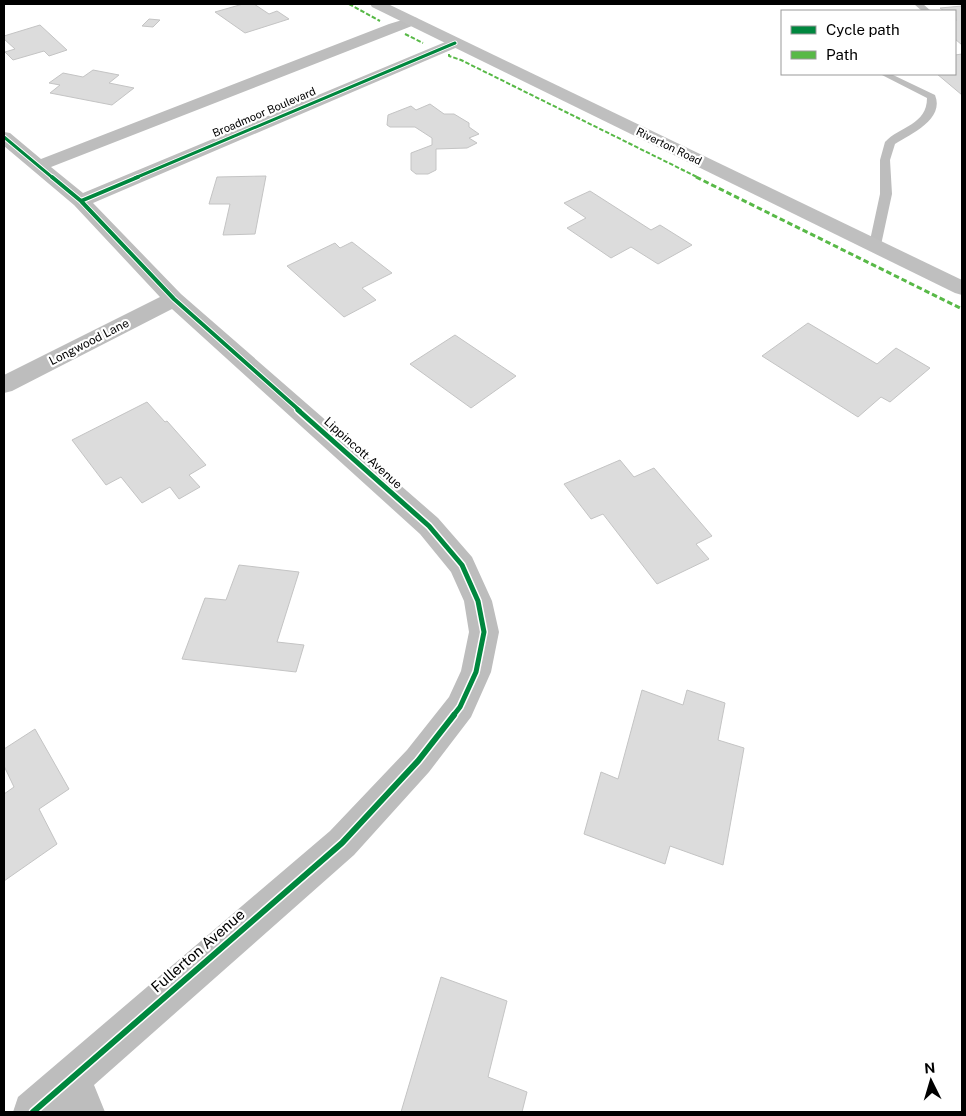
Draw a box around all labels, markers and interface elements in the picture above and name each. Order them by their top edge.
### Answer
legend [781,10,956,75]
text: Cycle path [826,21,900,38]
text: Path [826,46,858,63]
street label: Broadmoor Boulevard [211,85,317,139]
street label: Riverton Road [634,125,704,167]
street label: Longwood Lane [47,316,131,368]
street label: Lippincott Avenue [321,414,405,492]
street label: Fullerton Avenue [148,905,248,996]
north arrow [906,1056,956,1106]
text: N [924,1060,936,1076]

